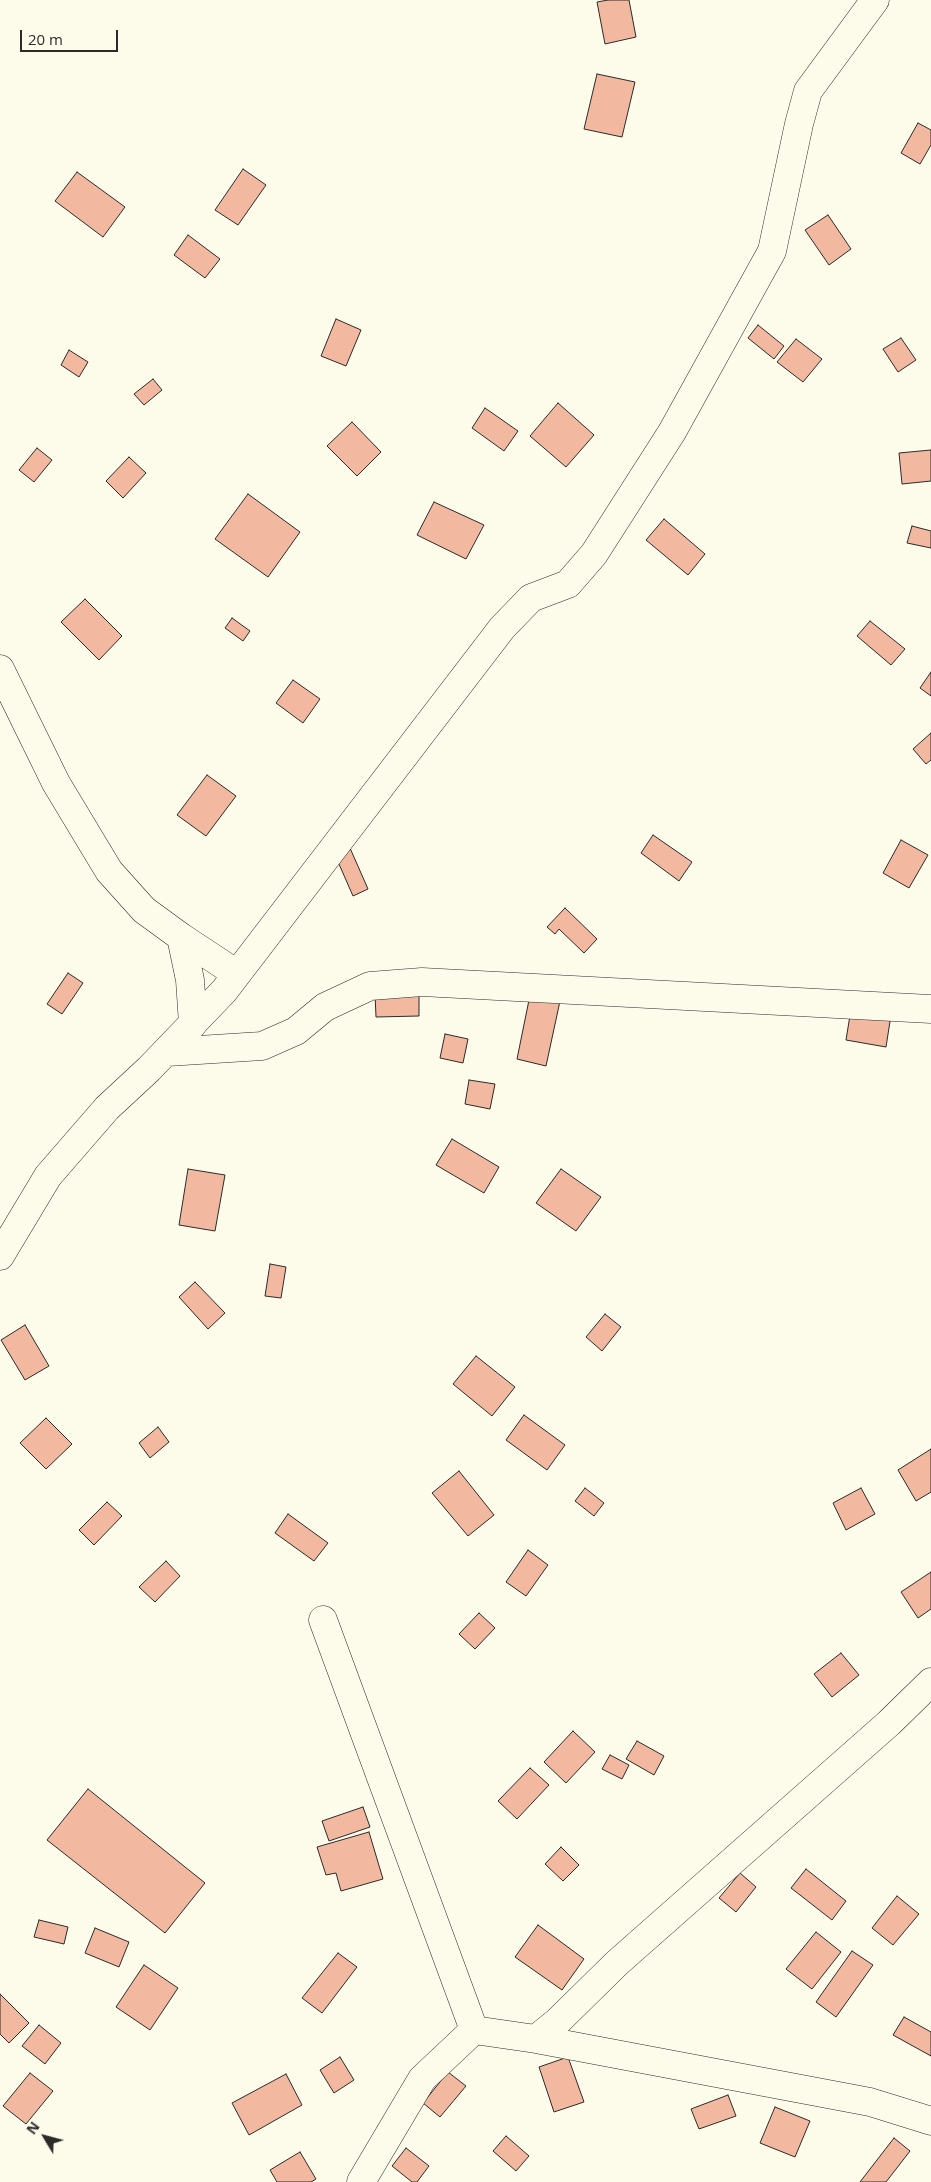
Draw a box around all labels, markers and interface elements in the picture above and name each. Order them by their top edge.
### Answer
scale bar [22,20,120,52]
text: 20 m [28,29,63,49]
north arrow [20,2112,70,2162]
text: N [22,2117,44,2138]

